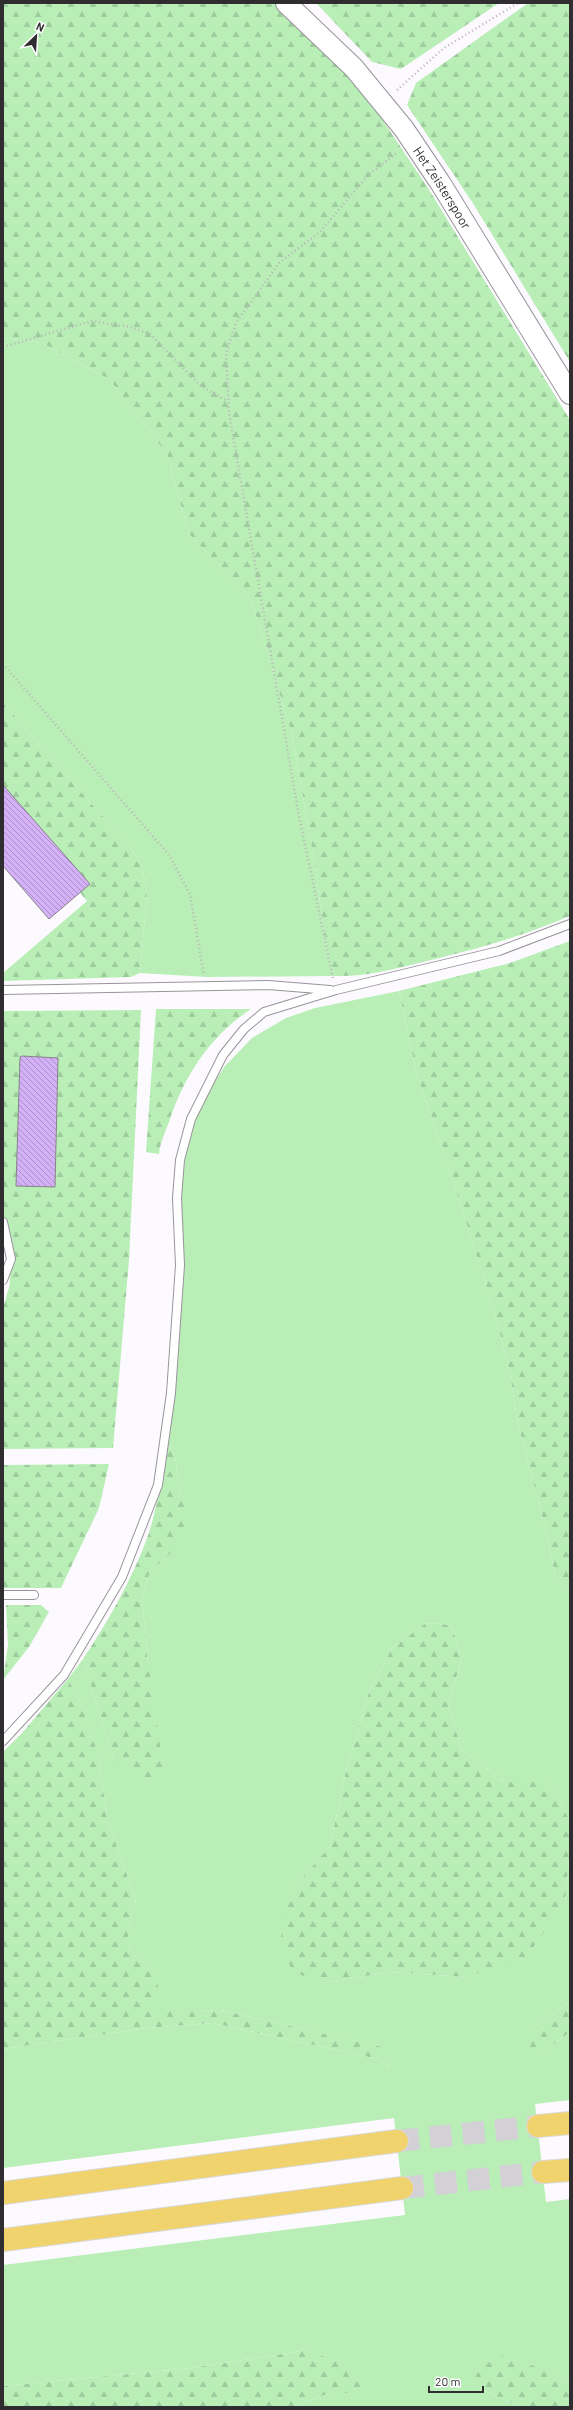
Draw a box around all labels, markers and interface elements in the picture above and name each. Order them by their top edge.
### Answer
north arrow [16,16,56,56]
text: N [34,19,47,34]
street label: Het Zeisterspoor [410,143,475,232]
scale bar [429,2368,483,2394]
text: 20 m [435,2374,461,2388]

